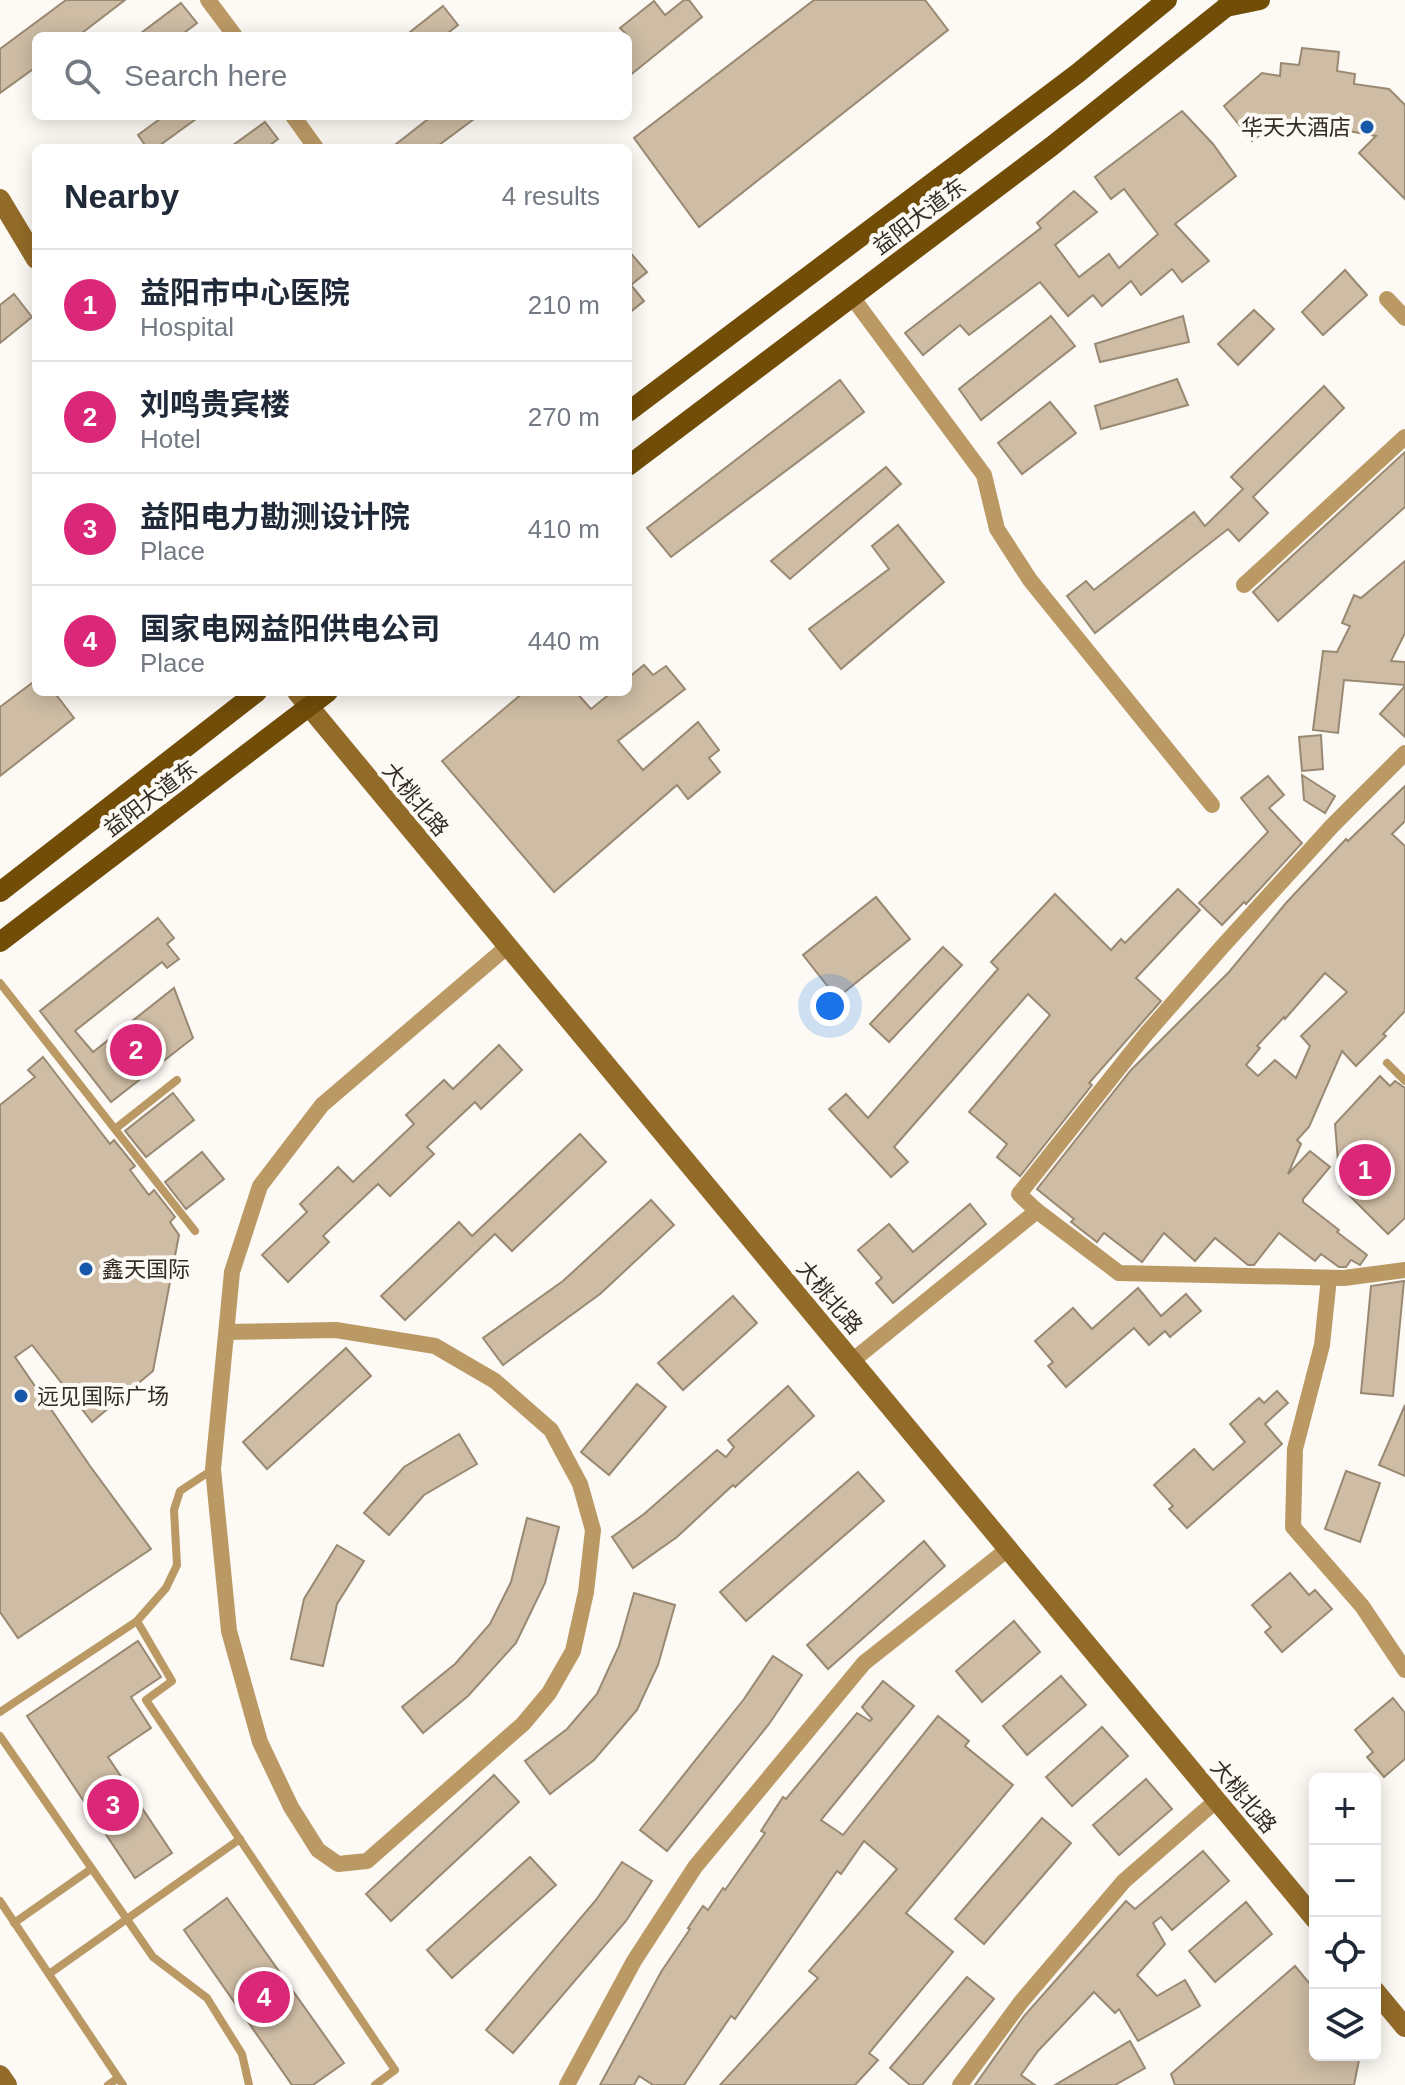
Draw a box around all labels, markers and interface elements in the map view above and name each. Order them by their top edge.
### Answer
search box [32,32,632,120]
icon: search [60,54,104,98]
text: Search here [124,59,287,92]
place label: 华天大酒店 [1241,115,1351,140]
marker: 华天大酒店 [1358,118,1376,136]
street label: 益阳大道东 [868,173,971,259]
text: Nearby [64,177,179,215]
text: 4 results [502,181,600,211]
text: 益阳市中心医院 [140,276,350,309]
text: 1 [83,290,97,320]
text: 210 m [528,290,600,320]
text: Hospital [140,312,234,342]
text: 刘鸣贵宾楼 [140,388,290,421]
text: 2 [83,402,97,432]
text: 270 m [528,402,600,432]
text: Hotel [140,424,201,454]
text: 益阳电力勘测设计院 [140,500,410,533]
text: 3 [83,514,97,544]
text: 410 m [528,514,600,544]
text: Place [140,536,205,566]
text: 国家电网益阳供电公司 [140,612,440,645]
text: 4 [83,626,97,656]
text: 440 m [528,626,600,656]
text: Place [140,648,205,678]
street label: 益阳大道东 [99,755,202,841]
street label: 大桃北路 [378,758,453,841]
your location [810,986,850,1026]
pin: 2 [110,1020,162,1080]
pin: 1 [1339,1140,1391,1200]
street label: 大桃北路 [792,1256,867,1339]
place label: 鑫天国际 [102,1257,190,1282]
marker: 鑫天国际 [77,1260,95,1278]
place label: 远见国际广场 [37,1384,169,1409]
marker: 远见国际广场 [12,1387,30,1405]
street label: 大桃北路 [1206,1755,1281,1838]
map controls [1309,1773,1381,2061]
button: + [1309,1773,1381,1845]
pin: 3 [87,1775,139,1835]
button: − [1309,1845,1381,1917]
button: locate [1309,1917,1381,1989]
pin: 4 [238,1967,290,2027]
button: layers [1309,1989,1381,2061]

